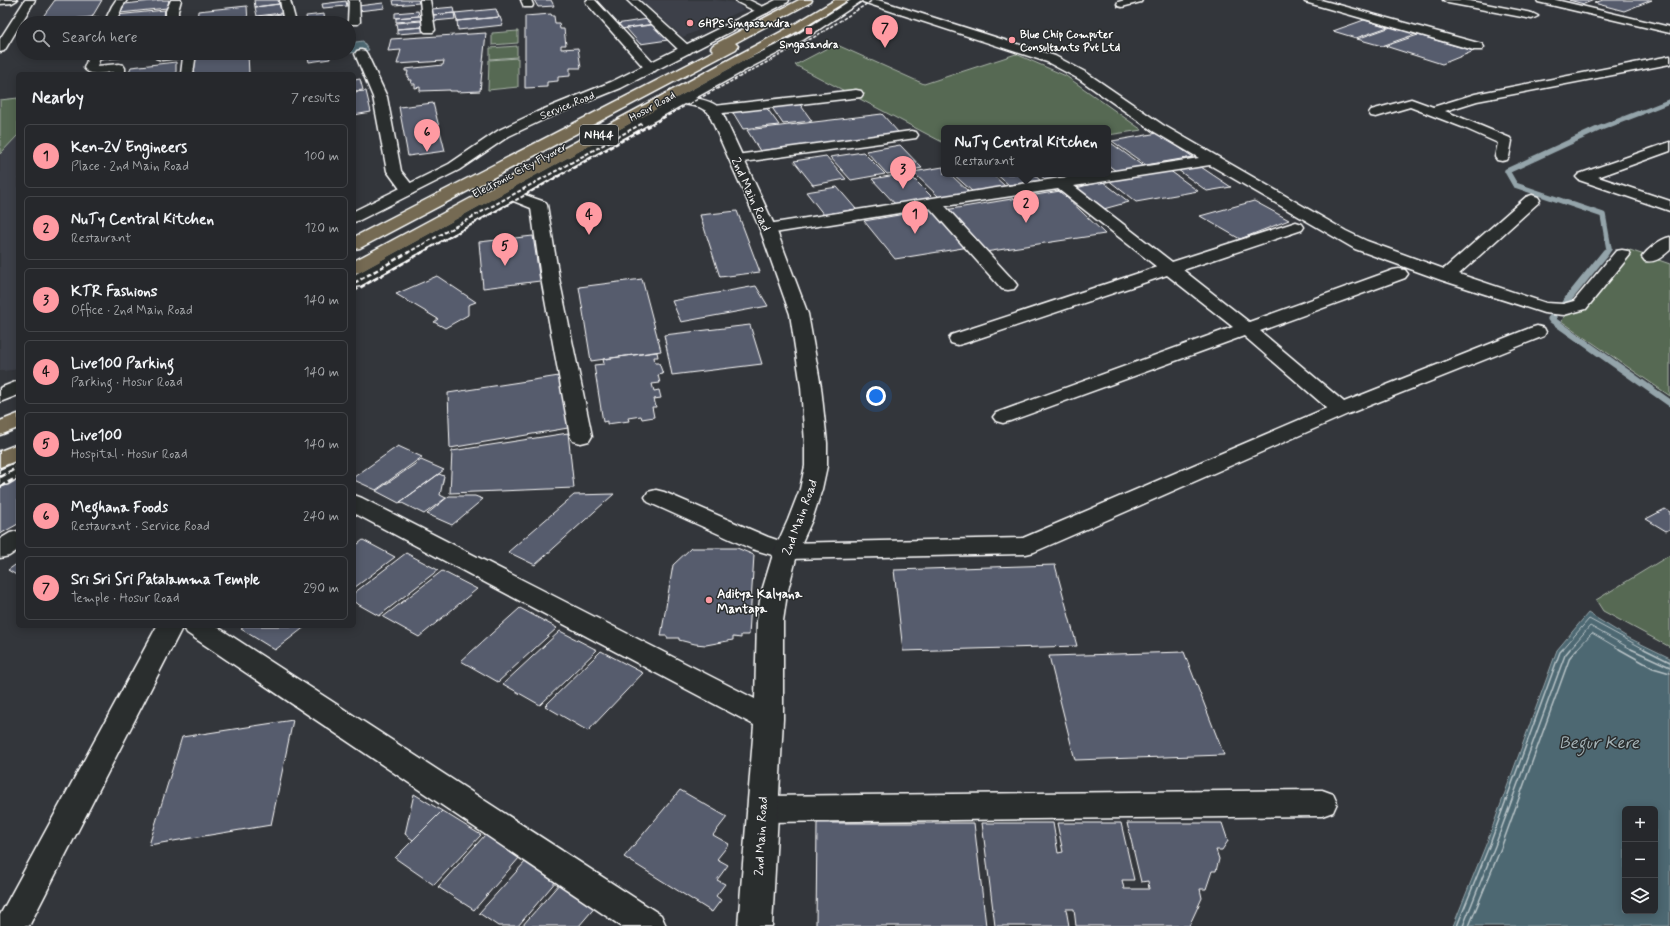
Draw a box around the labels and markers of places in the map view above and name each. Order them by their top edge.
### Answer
pin: 7 [872,15,898,48]
place label: GHPS Singasandra [698,17,790,32]
marker: GHPS Singasandra [685,18,695,28]
marker: Singasandra [804,26,814,36]
place label: Blue Chip Computer Consultants Pvt Ltd [1020,28,1121,55]
marker: Blue Chip Computer Consultants Pvt Ltd [1007,35,1017,45]
place label: Singasandra [779,38,839,54]
pin: 6 [414,119,440,152]
pin: 3 [890,156,916,189]
pin: 2 [1013,190,1039,223]
pin: 1 [902,201,928,234]
pin: 4 [576,202,602,235]
pin: 5 [492,233,518,266]
place label: Aditya Kalyana Mantapa [717,586,804,618]
marker: Aditya Kalyana Mantapa [704,595,714,605]

